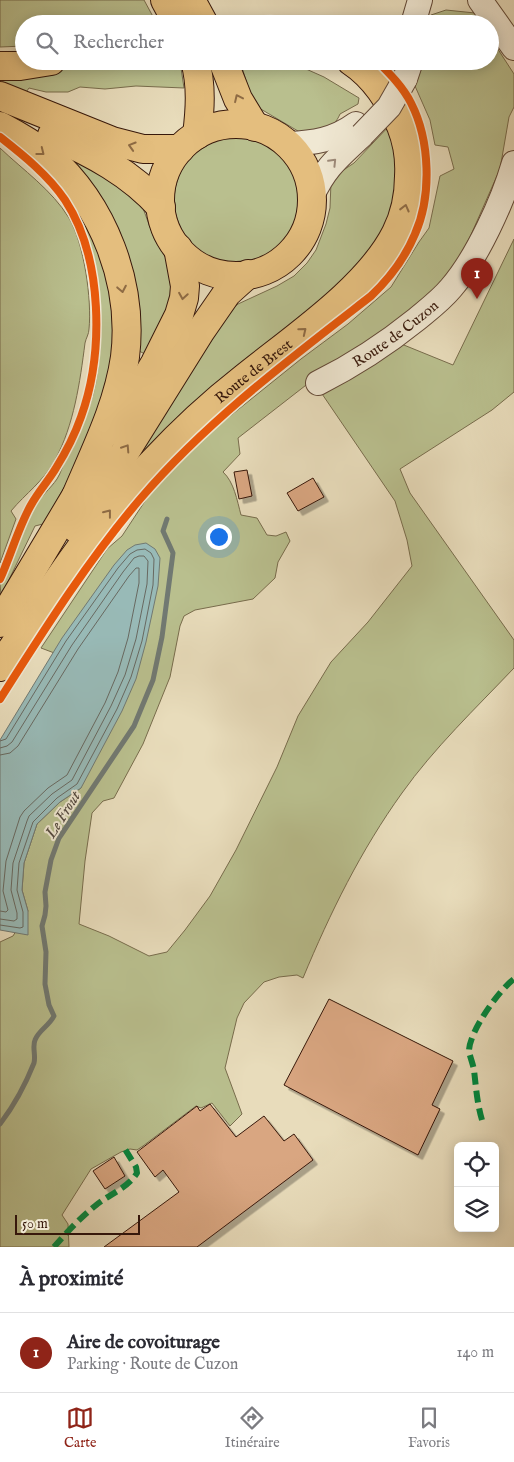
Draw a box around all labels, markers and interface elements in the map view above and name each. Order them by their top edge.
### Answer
search box [15,15,499,70]
icon: search [33,29,61,57]
text: Rechercher [73,31,164,55]
one-way arrow [233,94,244,103]
one-way arrow [128,142,137,152]
one-way arrow [35,146,44,154]
one-way arrow [327,159,336,168]
one-way arrow [399,203,410,212]
pin: 1 [461,258,493,299]
one-way arrow [116,284,127,293]
one-way arrow [179,291,189,300]
street label: Route de Cuzon [349,296,443,372]
one-way arrow [297,328,306,336]
street label: Route de Brest [211,335,296,408]
one-way arrow [120,444,129,454]
one-way arrow [103,510,111,519]
your location [206,524,232,550]
water label: Le Frout [41,787,86,843]
map controls [454,1142,499,1232]
button: locate [454,1142,499,1187]
button: layers [454,1187,499,1232]
scale bar [15,1212,140,1235]
text: 50 m [22,1215,48,1233]
text: À proximité [20,1266,123,1293]
text: Aire de covoiturage [67,1331,220,1355]
text: 1 [33,1343,39,1363]
text: 140 m [456,1343,494,1363]
text: Parking · Route de Cuzon [67,1355,238,1375]
tab: Carte [64,1404,97,1452]
tab: Itinéraire [225,1404,280,1452]
tab: Favoris [408,1404,450,1452]

